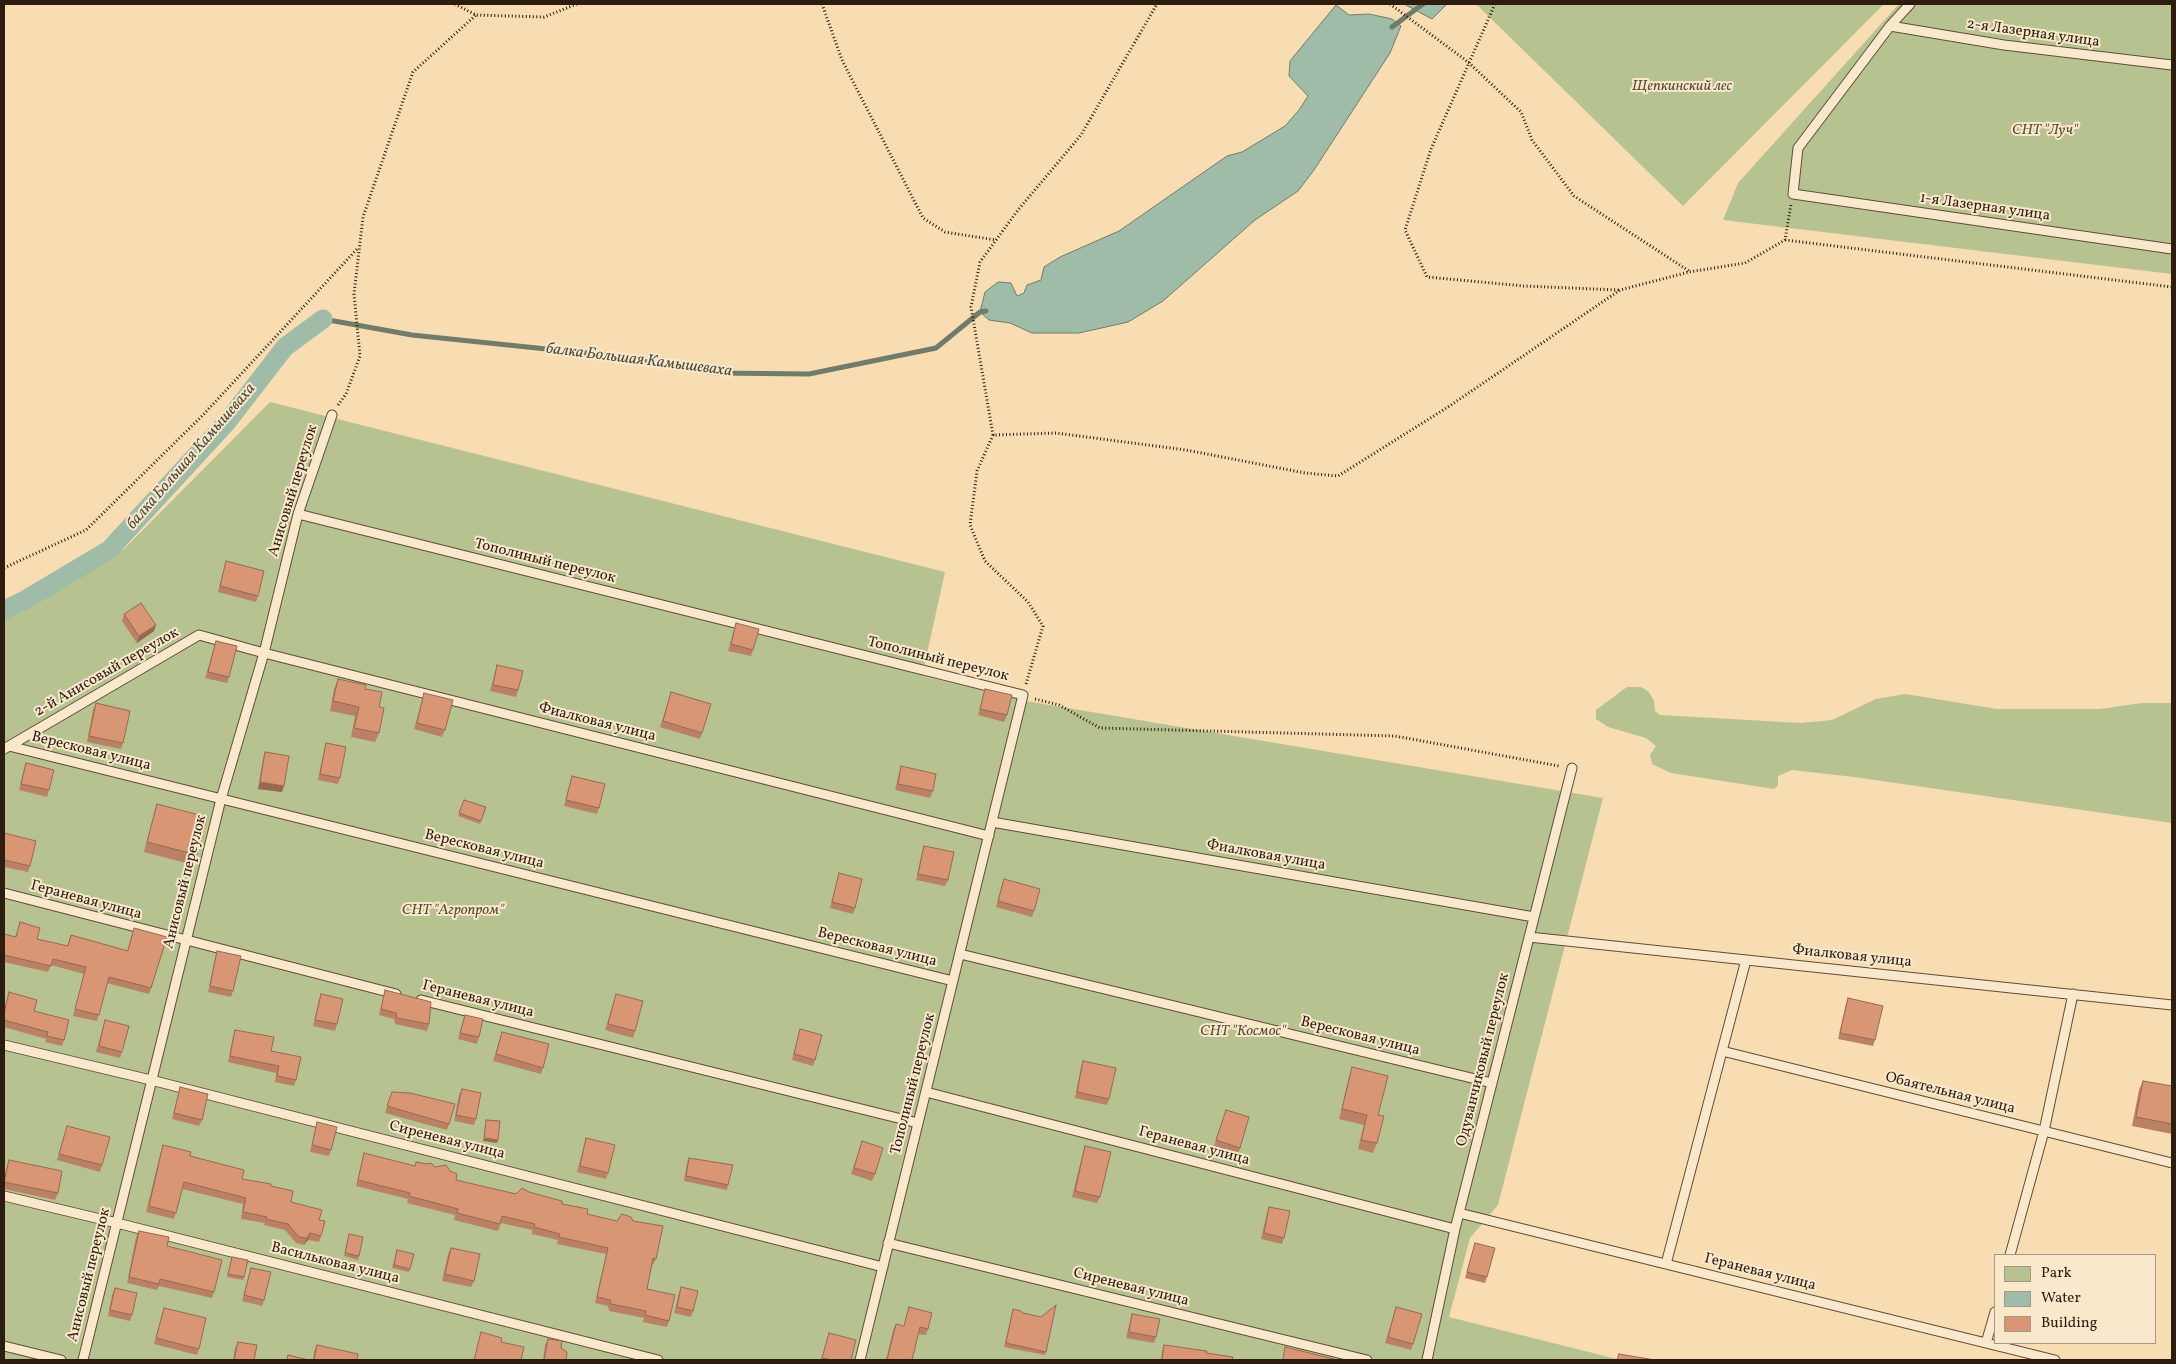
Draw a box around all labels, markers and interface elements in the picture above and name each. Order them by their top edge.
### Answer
street label: 2-я Лазерная улица [1965,16,2101,52]
park label: Щепкинский лес [1632,78,1732,96]
park label: СНТ "Луч" [2012,122,2078,140]
street label: 1-я Лазерная улица [1919,190,2051,226]
water label: балка Большая Камышеваха [545,340,733,382]
water label: балка Большая Камышеваха [123,380,261,534]
street label: Анисовый переулок [265,423,323,559]
street label: Тополиный переулок [473,536,617,588]
street label: 2-й Анисовый переулок [32,624,182,722]
street label: Тополиный переулок [866,634,1010,686]
street label: Фиалковая улица [536,700,658,746]
street label: Вересковая улица [30,728,152,776]
street label: Анисовый переулок [161,813,211,951]
street label: Вересковая улица [423,826,545,874]
street label: Фиалковая улица [1205,837,1327,875]
street label: Гераневая улица [28,877,144,925]
park label: СНТ "Агропром" [402,902,504,920]
street label: Вересковая улица [816,924,938,972]
street label: Фиалковая улица [1791,942,1913,972]
street label: Одуванчиковый переулок [1454,971,1514,1149]
street label: Гераневая улица [420,977,536,1023]
street label: Тополиный переулок [888,1012,940,1156]
street label: Вересковая улица [1299,1013,1421,1061]
park label: СНТ "Космос" [1200,1023,1286,1041]
street label: Обаятельная улица [1883,1069,2017,1119]
street label: Сиреневая улица [387,1118,507,1164]
street label: Гераневая улица [1136,1123,1252,1171]
street label: Анисовый переулок [65,1206,115,1344]
street label: Васильковая улица [269,1239,401,1289]
street label: Гераневая улица [1702,1250,1818,1296]
legend [1994,1254,2156,1344]
text: Park [2041,1263,2072,1284]
street label: Сиреневая улица [1071,1265,1191,1311]
text: Water [2041,1288,2081,1309]
text: Building [2041,1313,2097,1334]

